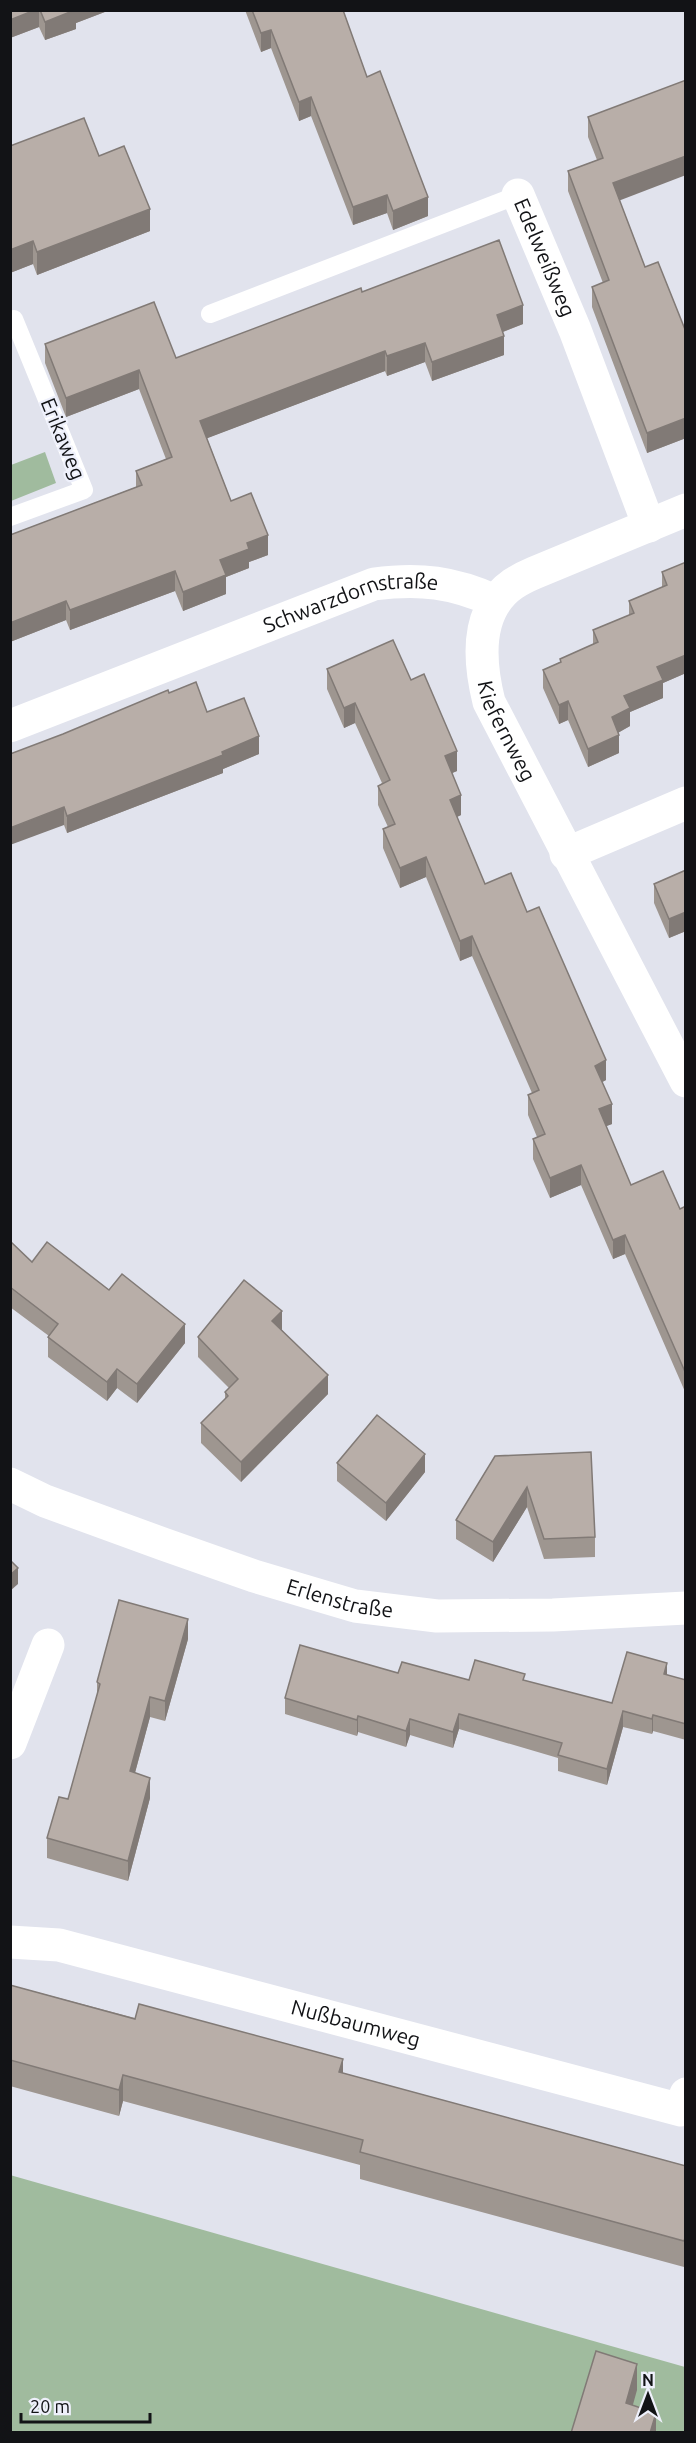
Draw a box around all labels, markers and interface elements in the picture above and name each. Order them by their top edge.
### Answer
street label: Edelweißweg [510,194,581,320]
street label: Erikaweg [37,394,91,483]
street label: Schwarzdornstraße [259,568,440,637]
street label: Kiefernweg [474,678,541,785]
street label: Erlenstraße [284,1573,395,1622]
street label: Nußbaumweg [289,1994,423,2051]
north arrow [618,2365,678,2425]
text: N [642,2371,654,2389]
scale bar [21,2386,150,2424]
text: 20 m [30,2396,70,2416]

